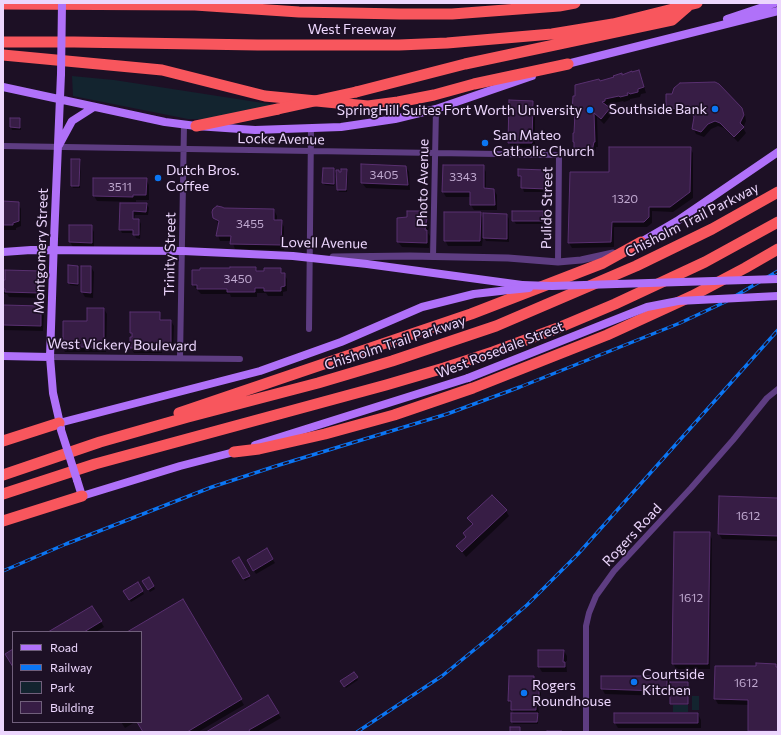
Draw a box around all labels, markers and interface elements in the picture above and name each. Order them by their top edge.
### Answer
street label: West Freeway [308,21,396,37]
place label: Southside Bank [609,101,707,117]
place label: SpringHill Suites Fort Worth University [337,102,582,118]
marker: Southside Bank [710,104,720,114]
marker: SpringHill Suites Fort Worth University [585,105,595,115]
place label: San Mateo Catholic Church [493,127,595,160]
street label: Locke Avenue [237,130,325,148]
marker: San Mateo Catholic Church [480,138,490,148]
street label: Photo Avenue [414,139,432,227]
place label: Dutch Bros. Coffee [166,162,240,194]
street label: Pulido Street [538,167,556,249]
house number: 3405 [370,168,398,182]
house number: 3343 [449,170,477,184]
marker: Dutch Bros. Coffee [153,173,163,183]
street label: Chisholm Trail Parkway [622,179,762,261]
house number: 3511 [108,180,132,194]
street label: Montgomery Street [30,188,52,314]
house number: 1320 [612,192,638,206]
street label: Trinity Street [161,212,179,296]
house number: 3455 [236,217,264,231]
street label: Lovell Avenue [280,234,368,252]
house number: 3450 [224,272,252,286]
street label: Chisholm Trail Parkway [322,312,468,374]
street label: West Rosedale Street [434,318,566,382]
street label: West Vickery Boulevard [47,335,197,355]
street label: Rogers Road [599,500,665,570]
house number: 1612 [736,509,760,523]
house number: 1612 [679,591,703,605]
legend [12,631,142,723]
text: Road [50,640,78,654]
text: Railway [50,660,92,674]
place label: Courtside Kitchen [642,666,705,698]
house number: 1612 [734,676,758,690]
place label: Rogers Roundhouse [532,677,611,710]
marker: Courtside Kitchen [629,677,639,687]
text: Park [50,680,75,694]
marker: Rogers Roundhouse [519,688,529,698]
text: Building [50,700,94,714]

